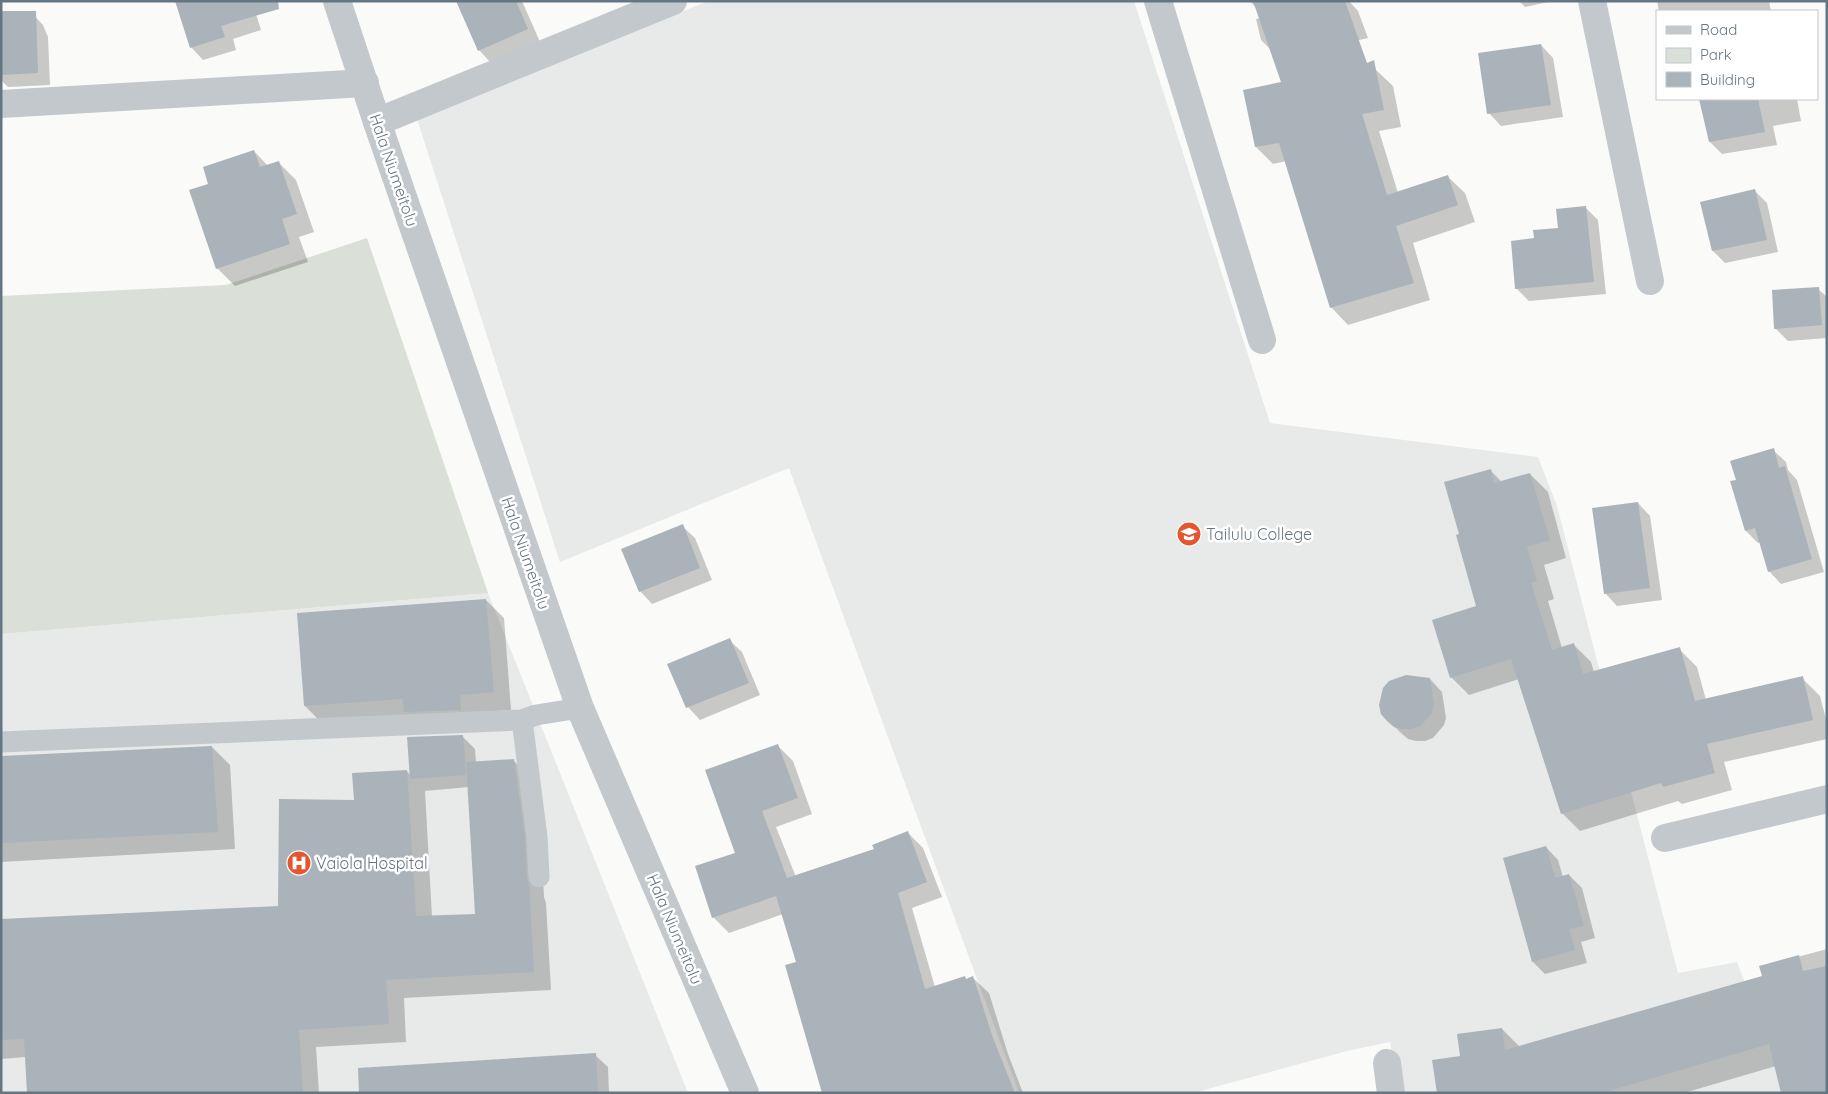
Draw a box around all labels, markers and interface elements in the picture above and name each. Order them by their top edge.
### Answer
legend [1656,10,1818,100]
text: Road [1700,20,1737,39]
text: Park [1700,45,1732,64]
text: Building [1700,70,1755,89]
street label: Hala Niumeitolu [365,111,423,229]
street label: Hala Niumeitolu [497,494,555,612]
school or university icon: Tailulu College [1176,521,1202,547]
place label: Tailulu College [1206,524,1312,544]
hospital icon: Vaiola Hospital [286,850,312,876]
place label: Vaiola Hospital [316,853,428,873]
street label: Hala Niumeitolu [643,871,707,987]

